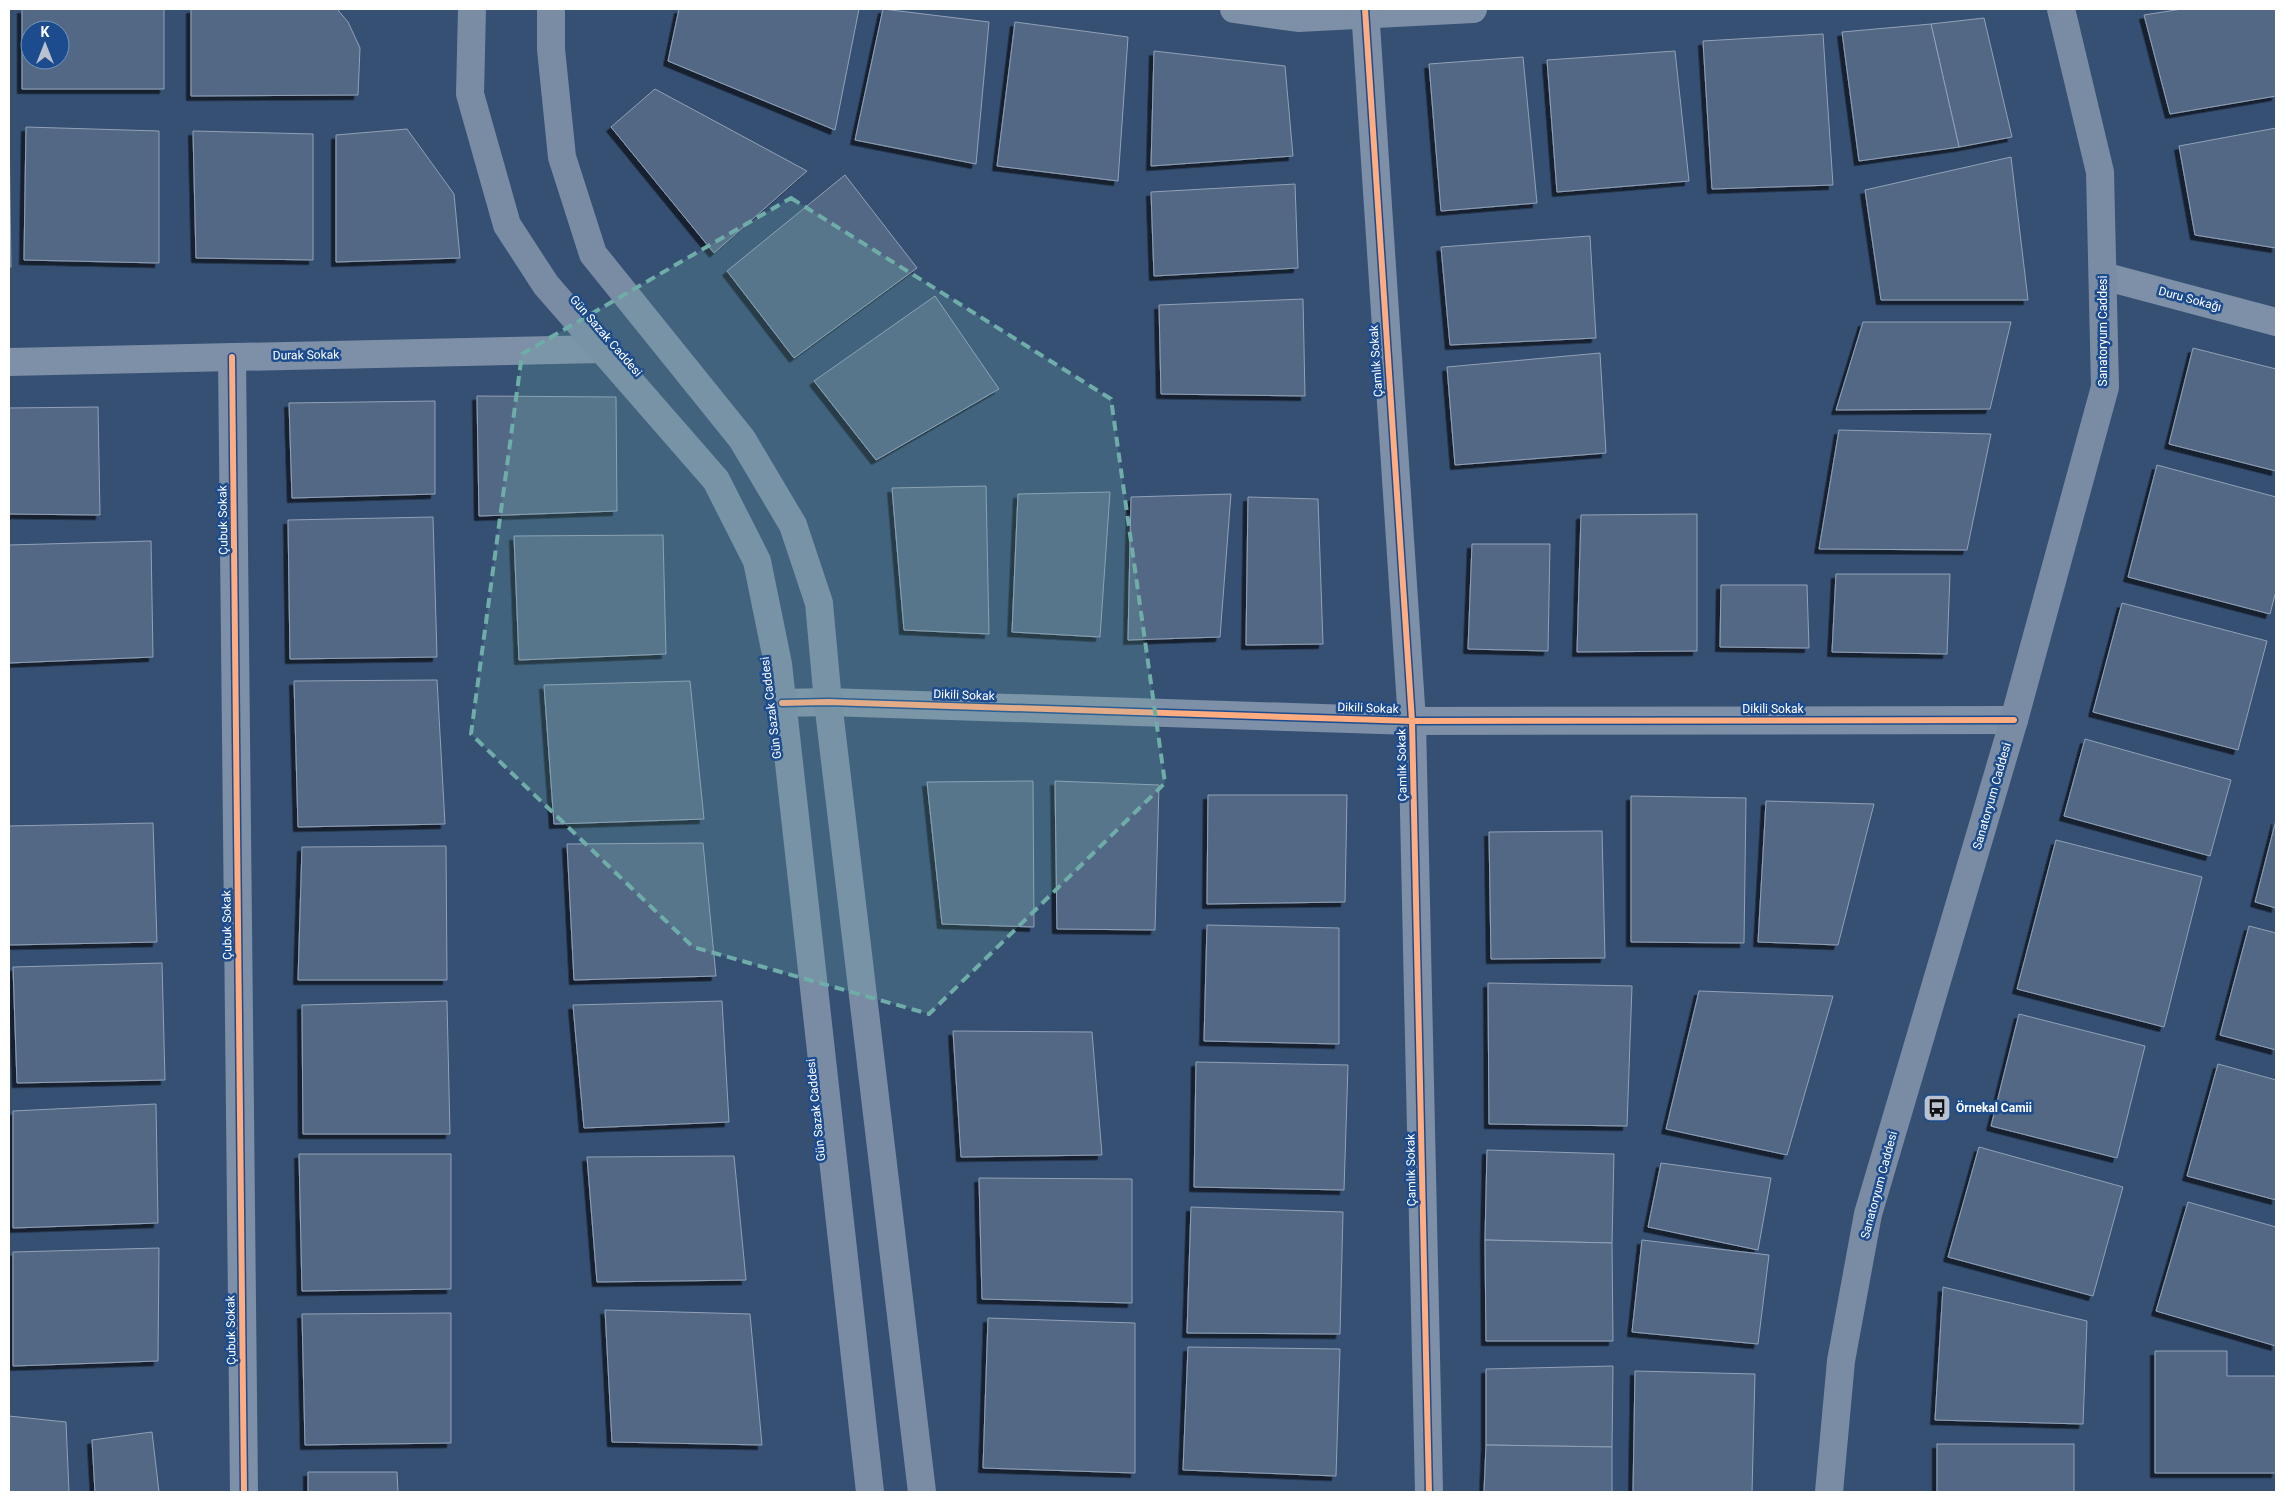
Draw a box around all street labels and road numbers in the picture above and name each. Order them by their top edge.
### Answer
street label: Sanatoryum Caddesi [2096,276,2110,386]
street label: Duru Sokağı [2157,284,2223,314]
street label: Gün Sazak Caddesi [567,293,645,379]
street label: Çamlık Sokak [1366,323,1386,398]
street label: Durak Sokak [273,347,340,363]
street label: Çubuk Sokak [215,484,231,555]
street label: Gün Sazak Caddesi [758,656,784,760]
street label: Dikili Sokak [933,687,996,703]
street label: Dikili Sokak [1337,700,1400,716]
street label: Dikili Sokak [1742,702,1805,716]
street label: Çamlık Sokak [1394,728,1410,801]
street label: Sanatoryum Caddesi [1970,741,2014,851]
street label: Çubuk Sokak [219,889,235,960]
street label: Gün Sazak Caddesi [804,1058,828,1162]
street label: Sanatoryum Caddesi [1858,1130,1900,1240]
street label: Çamlık Sokak [1403,1133,1419,1206]
street label: Çubuk Sokak [223,1294,239,1365]

